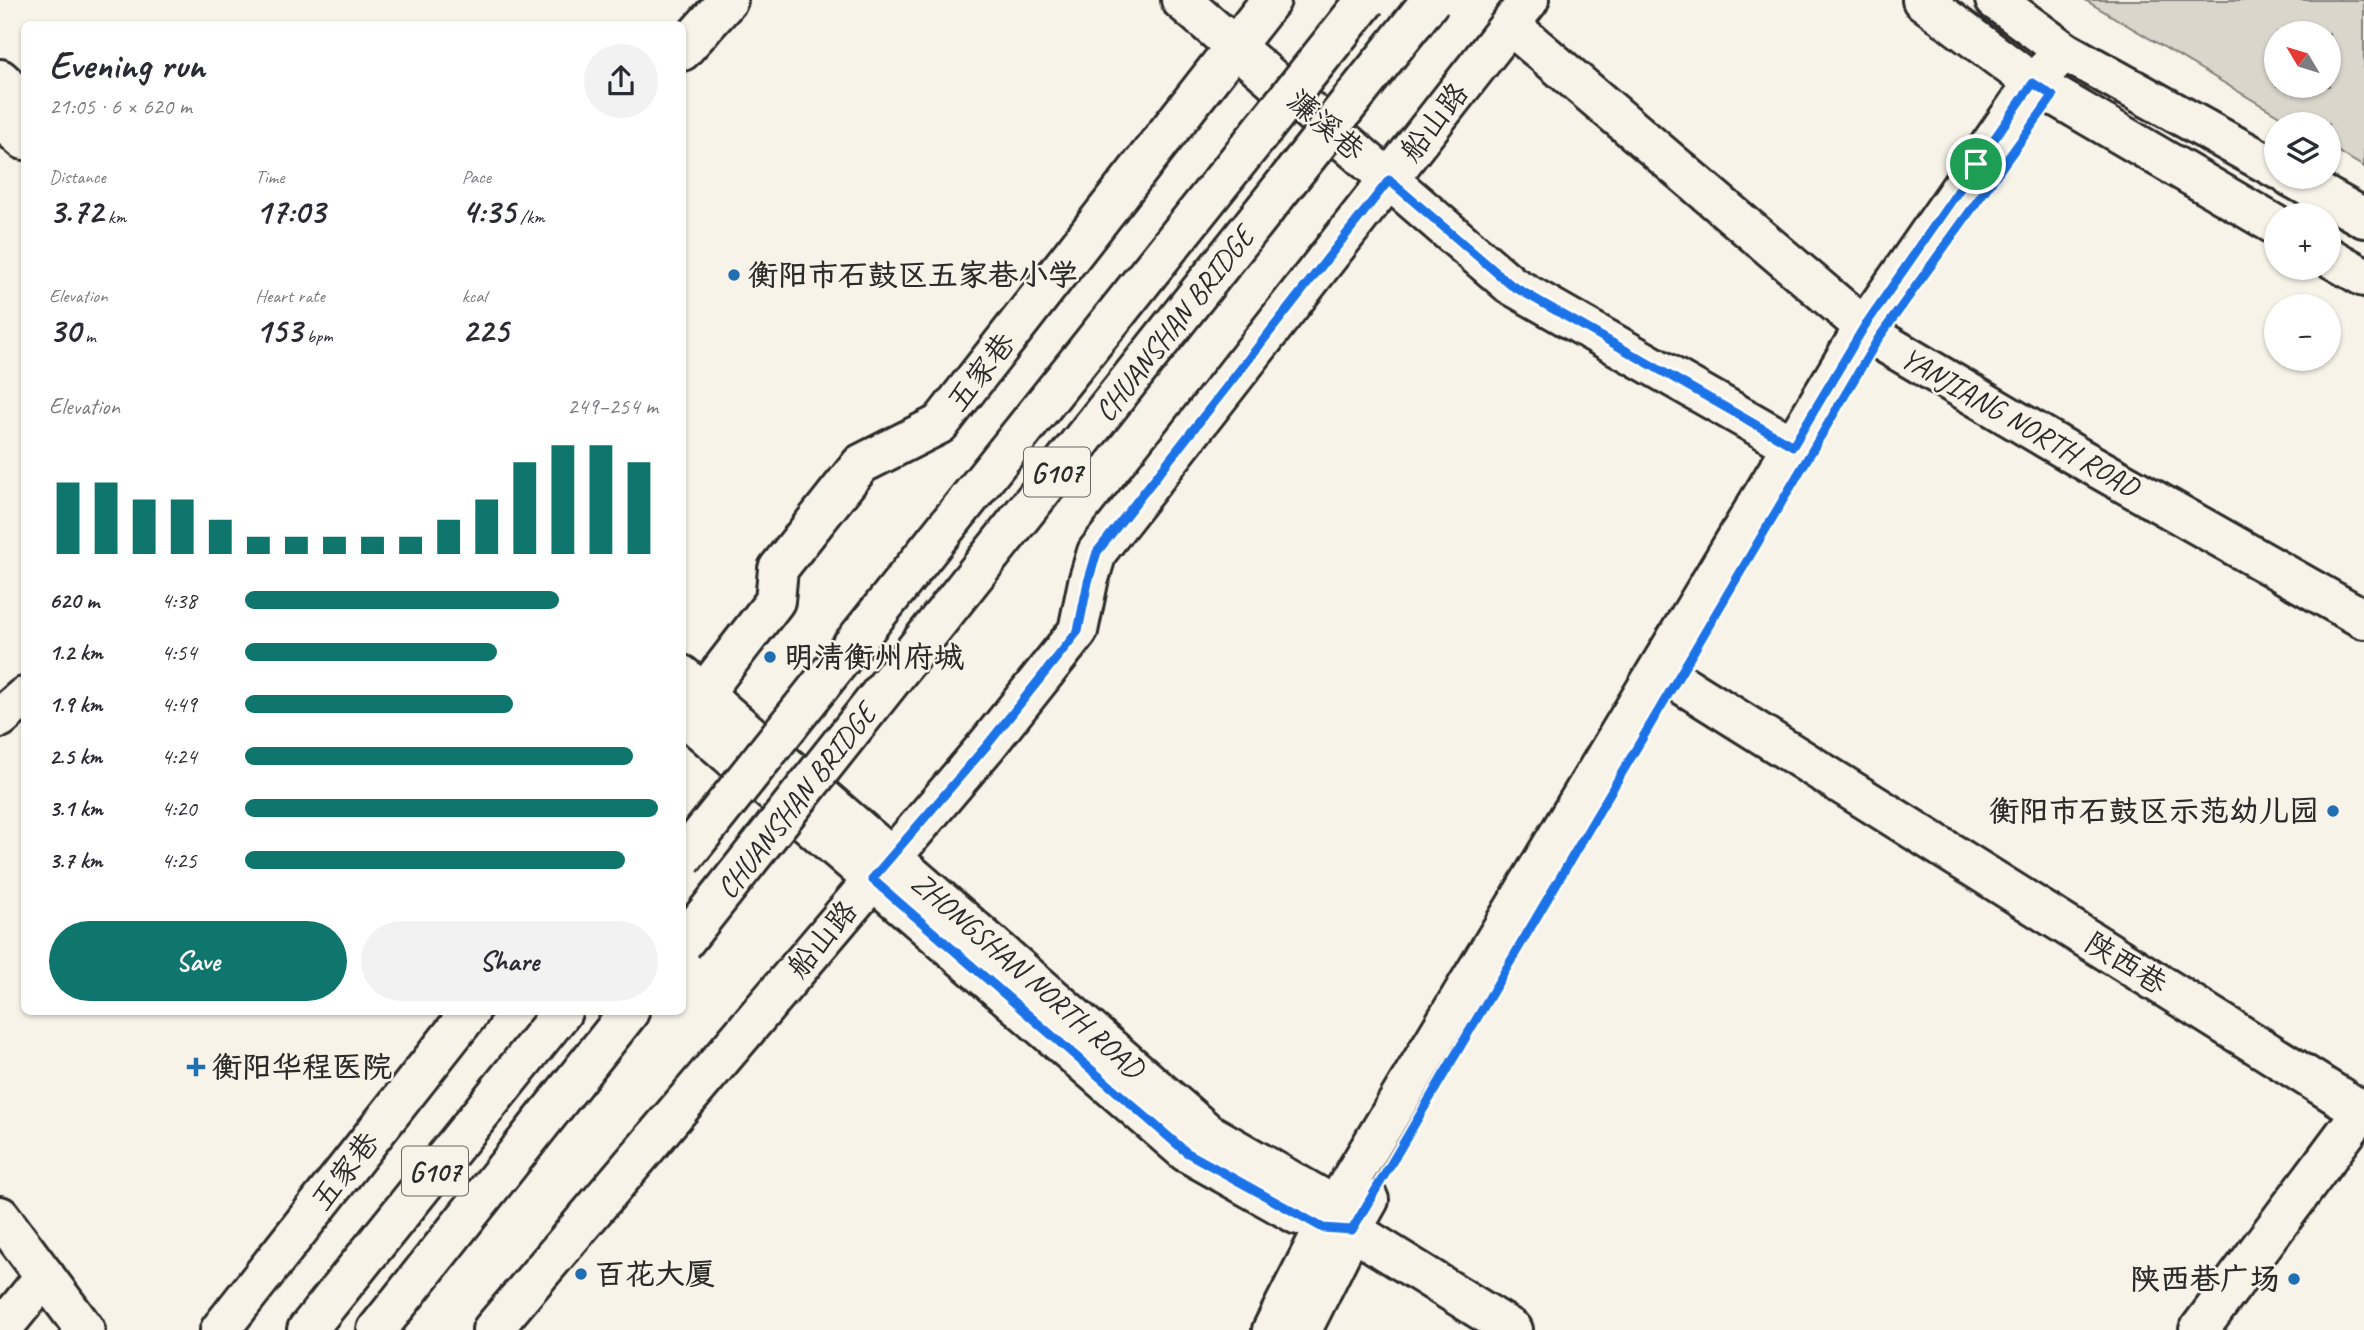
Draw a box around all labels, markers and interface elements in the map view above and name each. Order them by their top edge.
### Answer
north arrow [2264,21,2342,98]
map controls [2264,21,2341,371]
text: Evening run [49,42,205,89]
button: share [584,44,658,118]
street label: 船山路 [1391,75,1477,169]
street label: 濂溪巷 [1280,81,1372,169]
text: 21:05 · 6 × 620 m [49,92,192,121]
button: layers [2264,112,2341,189]
pin [1946,134,2006,194]
icon: arrive [1957,145,1995,183]
text: Distance [49,165,106,189]
text: Time [255,165,284,189]
text: Pace [462,165,491,189]
text: 3.72 [49,189,103,234]
text: 17:03 [255,189,325,234]
text: 4:35 [462,189,515,234]
button: + [2264,203,2341,280]
text: km [103,205,126,229]
text: /km [515,205,545,229]
street label: CHUANSHAN BRIDGE [1086,216,1264,429]
place label: 衡阳市石鼓区五家巷小学 [748,256,1078,294]
marker: 衡阳市石鼓区五家巷小学 [726,267,742,283]
text: Elevation [49,284,107,308]
text: Heart rate [255,284,325,308]
text: kcal [462,284,487,308]
button: − [2264,294,2341,371]
text: 30 [49,308,81,353]
text: 153 [255,308,302,353]
text: 225 [462,308,508,353]
text: m [81,324,96,348]
text: bpm [302,324,333,348]
street label: 五家巷 [938,325,1024,419]
street label: YANJIANG NORTH ROAD [1894,338,2148,507]
text: Elevation [49,392,120,421]
text: 249–254 m [567,392,658,421]
road number: G107 [1024,448,1090,496]
text: 620 m [49,586,99,615]
text: 4:38 [161,586,197,615]
text: 1.2 km [49,638,103,667]
text: 4:54 [161,638,197,667]
place label: 明清衡州府城 [784,638,964,676]
marker: 明清衡州府城 [762,649,778,665]
text: 1.9 km [49,690,102,719]
text: 4:49 [161,690,197,719]
street label: CHUANSHAN BRIDGE [708,693,886,906]
text: 2.5 km [49,742,102,771]
text: 4:24 [161,742,197,771]
place label: 衡阳市石鼓区示范幼儿园 [1989,792,2319,830]
text: 3.1 km [49,794,103,823]
text: 4:20 [161,794,197,823]
marker: 衡阳市石鼓区示范幼儿园 [2325,803,2341,819]
text: 3.7 km [49,846,102,875]
text: 4:25 [161,846,197,875]
street label: ZHONGSHAN NORTH ROAD [904,864,1154,1088]
street label: 船山路 [779,892,865,986]
button: Save [49,921,347,1001]
button: Share [361,921,658,1001]
street label: 陕西巷 [2078,923,2174,1003]
place label: 衡阳华程医院 [212,1048,392,1086]
marker: 衡阳华程医院 [186,1057,206,1077]
street label: 五家巷 [302,1124,388,1218]
road number: G107 [402,1146,468,1196]
place label: 百花大厦 [595,1255,715,1293]
place label: 陕西巷广场 [2130,1260,2280,1298]
marker: 百花大厦 [573,1266,589,1282]
marker: 陕西巷广场 [2286,1271,2302,1287]

